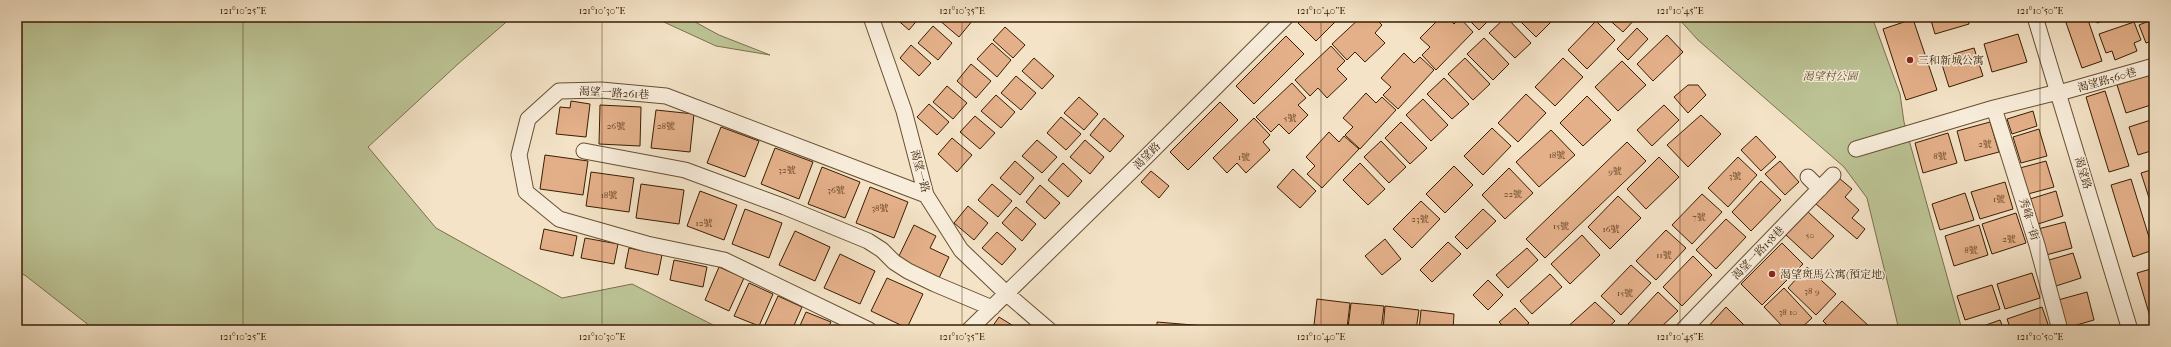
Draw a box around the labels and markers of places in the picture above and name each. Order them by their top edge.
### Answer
place label: 三和新城公寓 [1918,54,1984,67]
marker: 三和新城公寓 [1905,55,1915,65]
place label: 渴望斑馬公寓(預定地) [1780,268,1885,281]
marker: 渴望斑馬公寓(預定地) [1767,269,1777,279]

